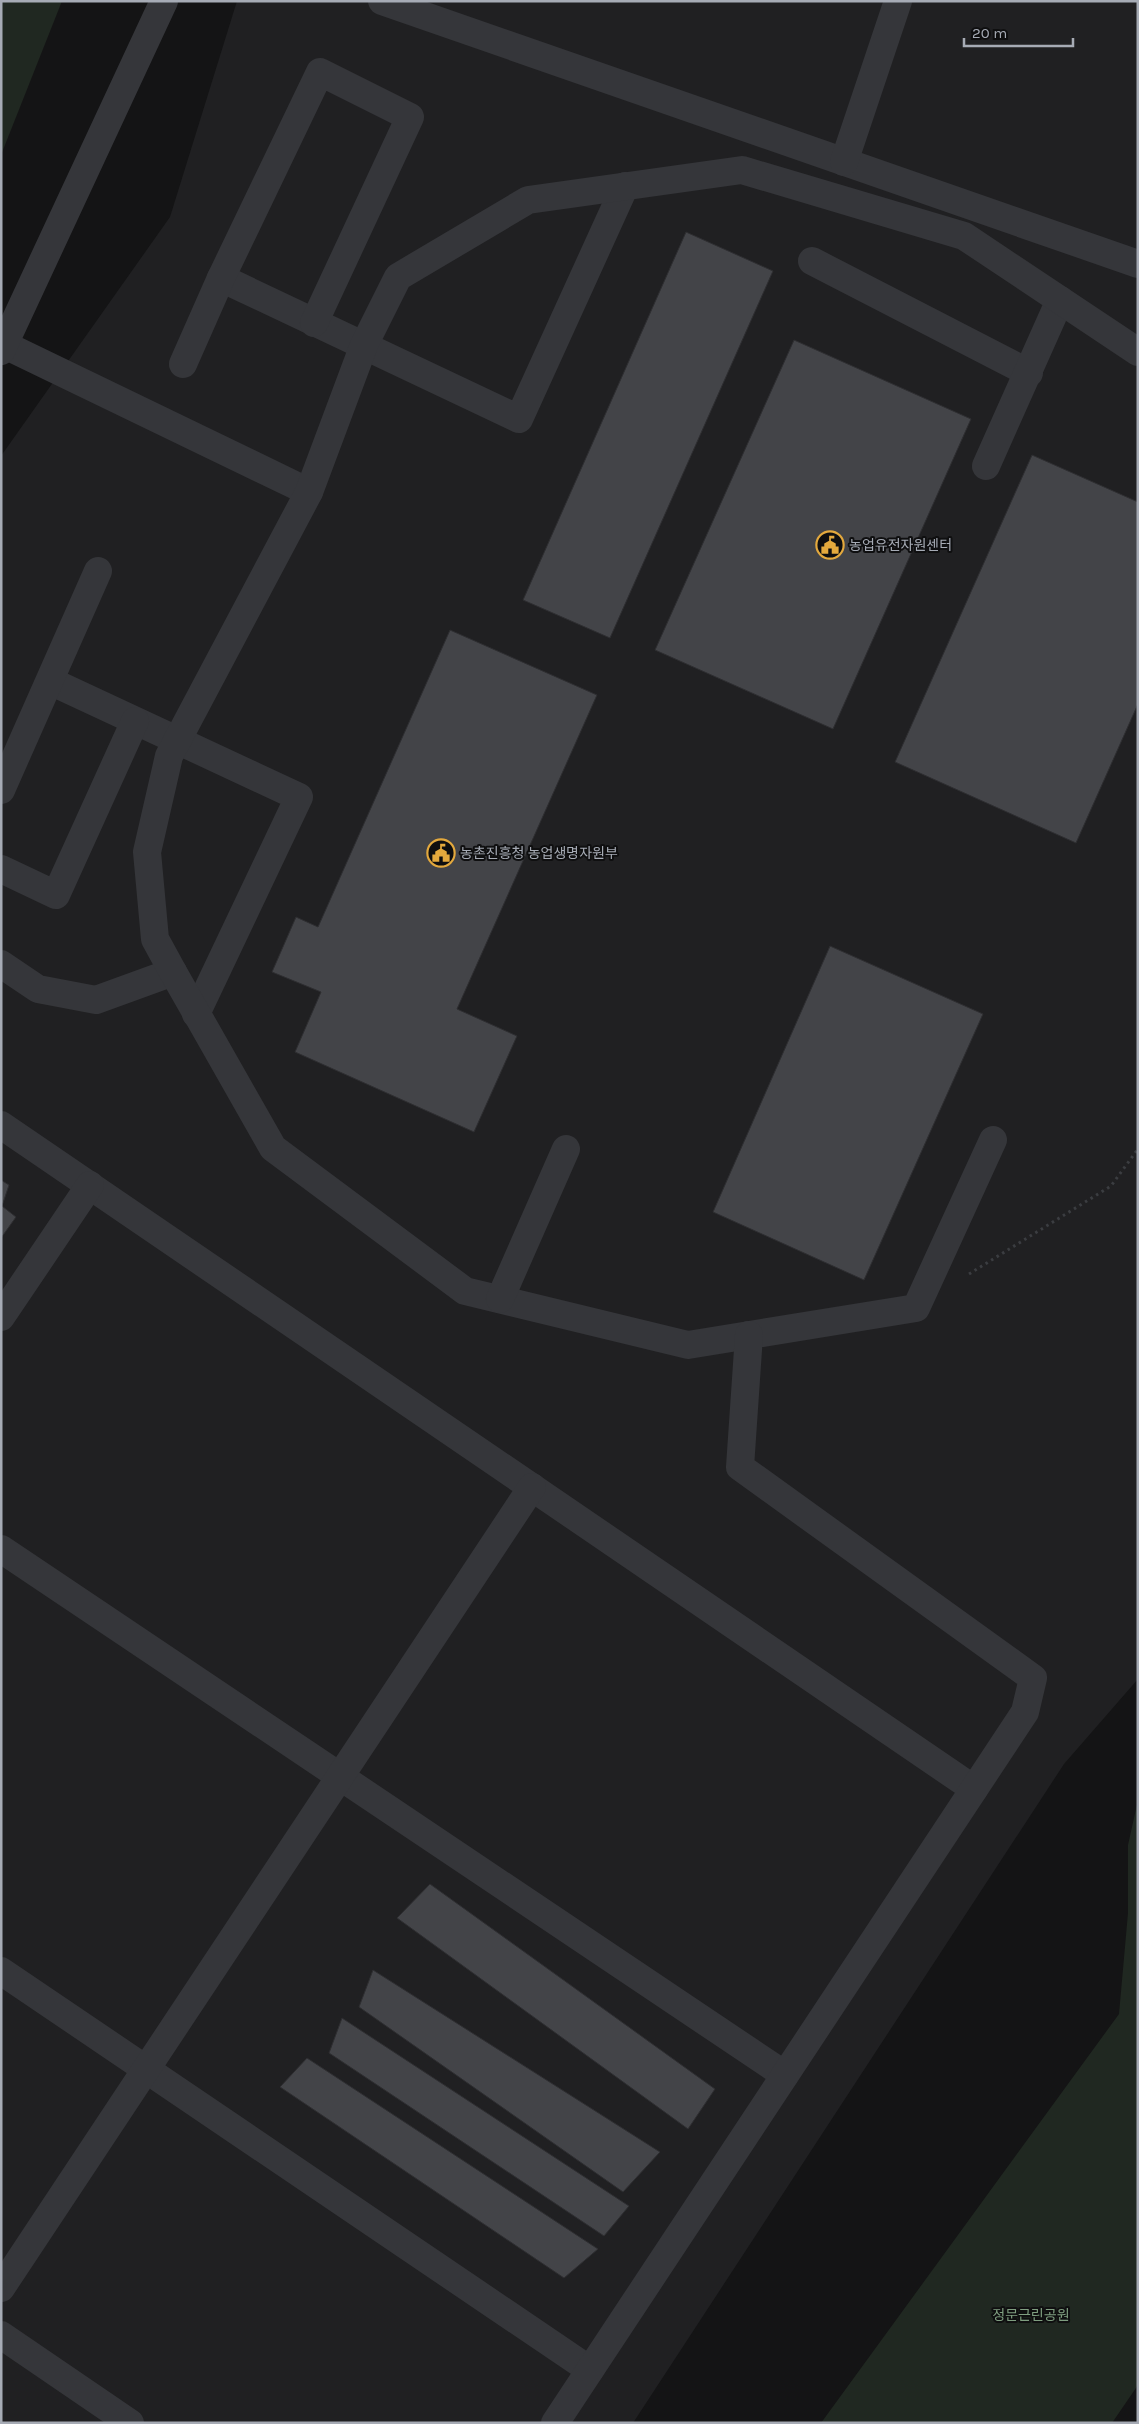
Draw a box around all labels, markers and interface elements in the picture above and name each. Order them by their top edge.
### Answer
scale bar [964,15,1073,47]
text: 20 m [972,24,1007,42]
public building icon: 농업유전자원센터 [815,530,845,560]
place label: 농업유전자원센터 [849,537,952,554]
public building icon: 농촌진흥청 농업생명자원부 [426,838,456,868]
place label: 농촌진흥청 농업생명자원부 [460,845,618,862]
park label: 정문근린공원 [992,2307,1070,2324]

